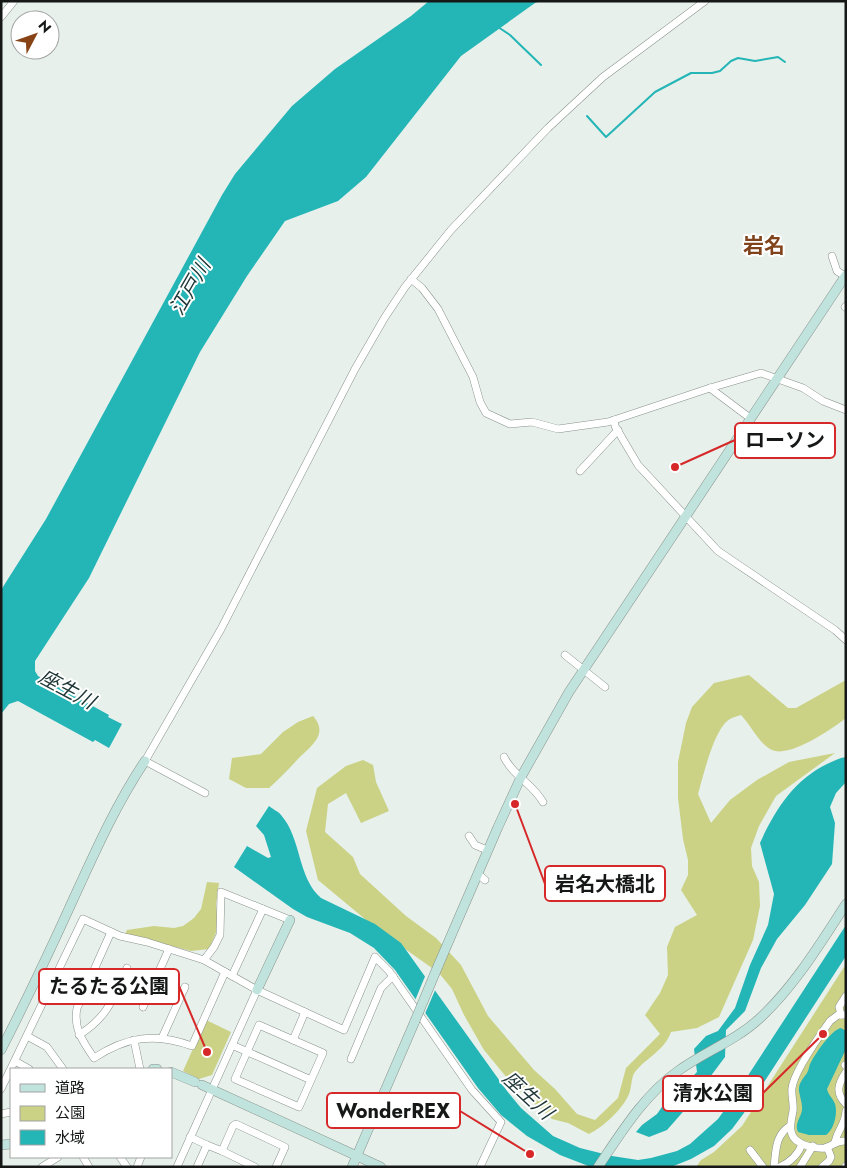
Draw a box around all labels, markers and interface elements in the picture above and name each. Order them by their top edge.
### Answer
north arrow [10,10,60,60]
text: N [34,16,56,37]
district label: 岩名 [743,231,785,261]
water label: 江戸川 [163,252,219,320]
callout: ローソン [735,423,835,458]
text: ローソン [745,426,825,455]
water label: 座生川 [33,663,102,717]
callout: 岩名大橋北 [545,866,665,901]
text: 岩名大橋北 [555,870,655,899]
callout: たるたる公園 [39,969,179,1004]
text: たるたる公園 [49,972,169,1001]
water label: 座生川 [496,1064,561,1128]
legend [10,1068,172,1158]
callout: 清水公園 [663,1076,763,1111]
text: 道路 [55,1077,85,1099]
text: 清水公園 [673,1079,753,1108]
callout: WonderREX [327,1093,460,1128]
text: WonderREX [336,1097,450,1126]
text: 公園 [55,1102,85,1124]
text: 水域 [55,1127,85,1149]

